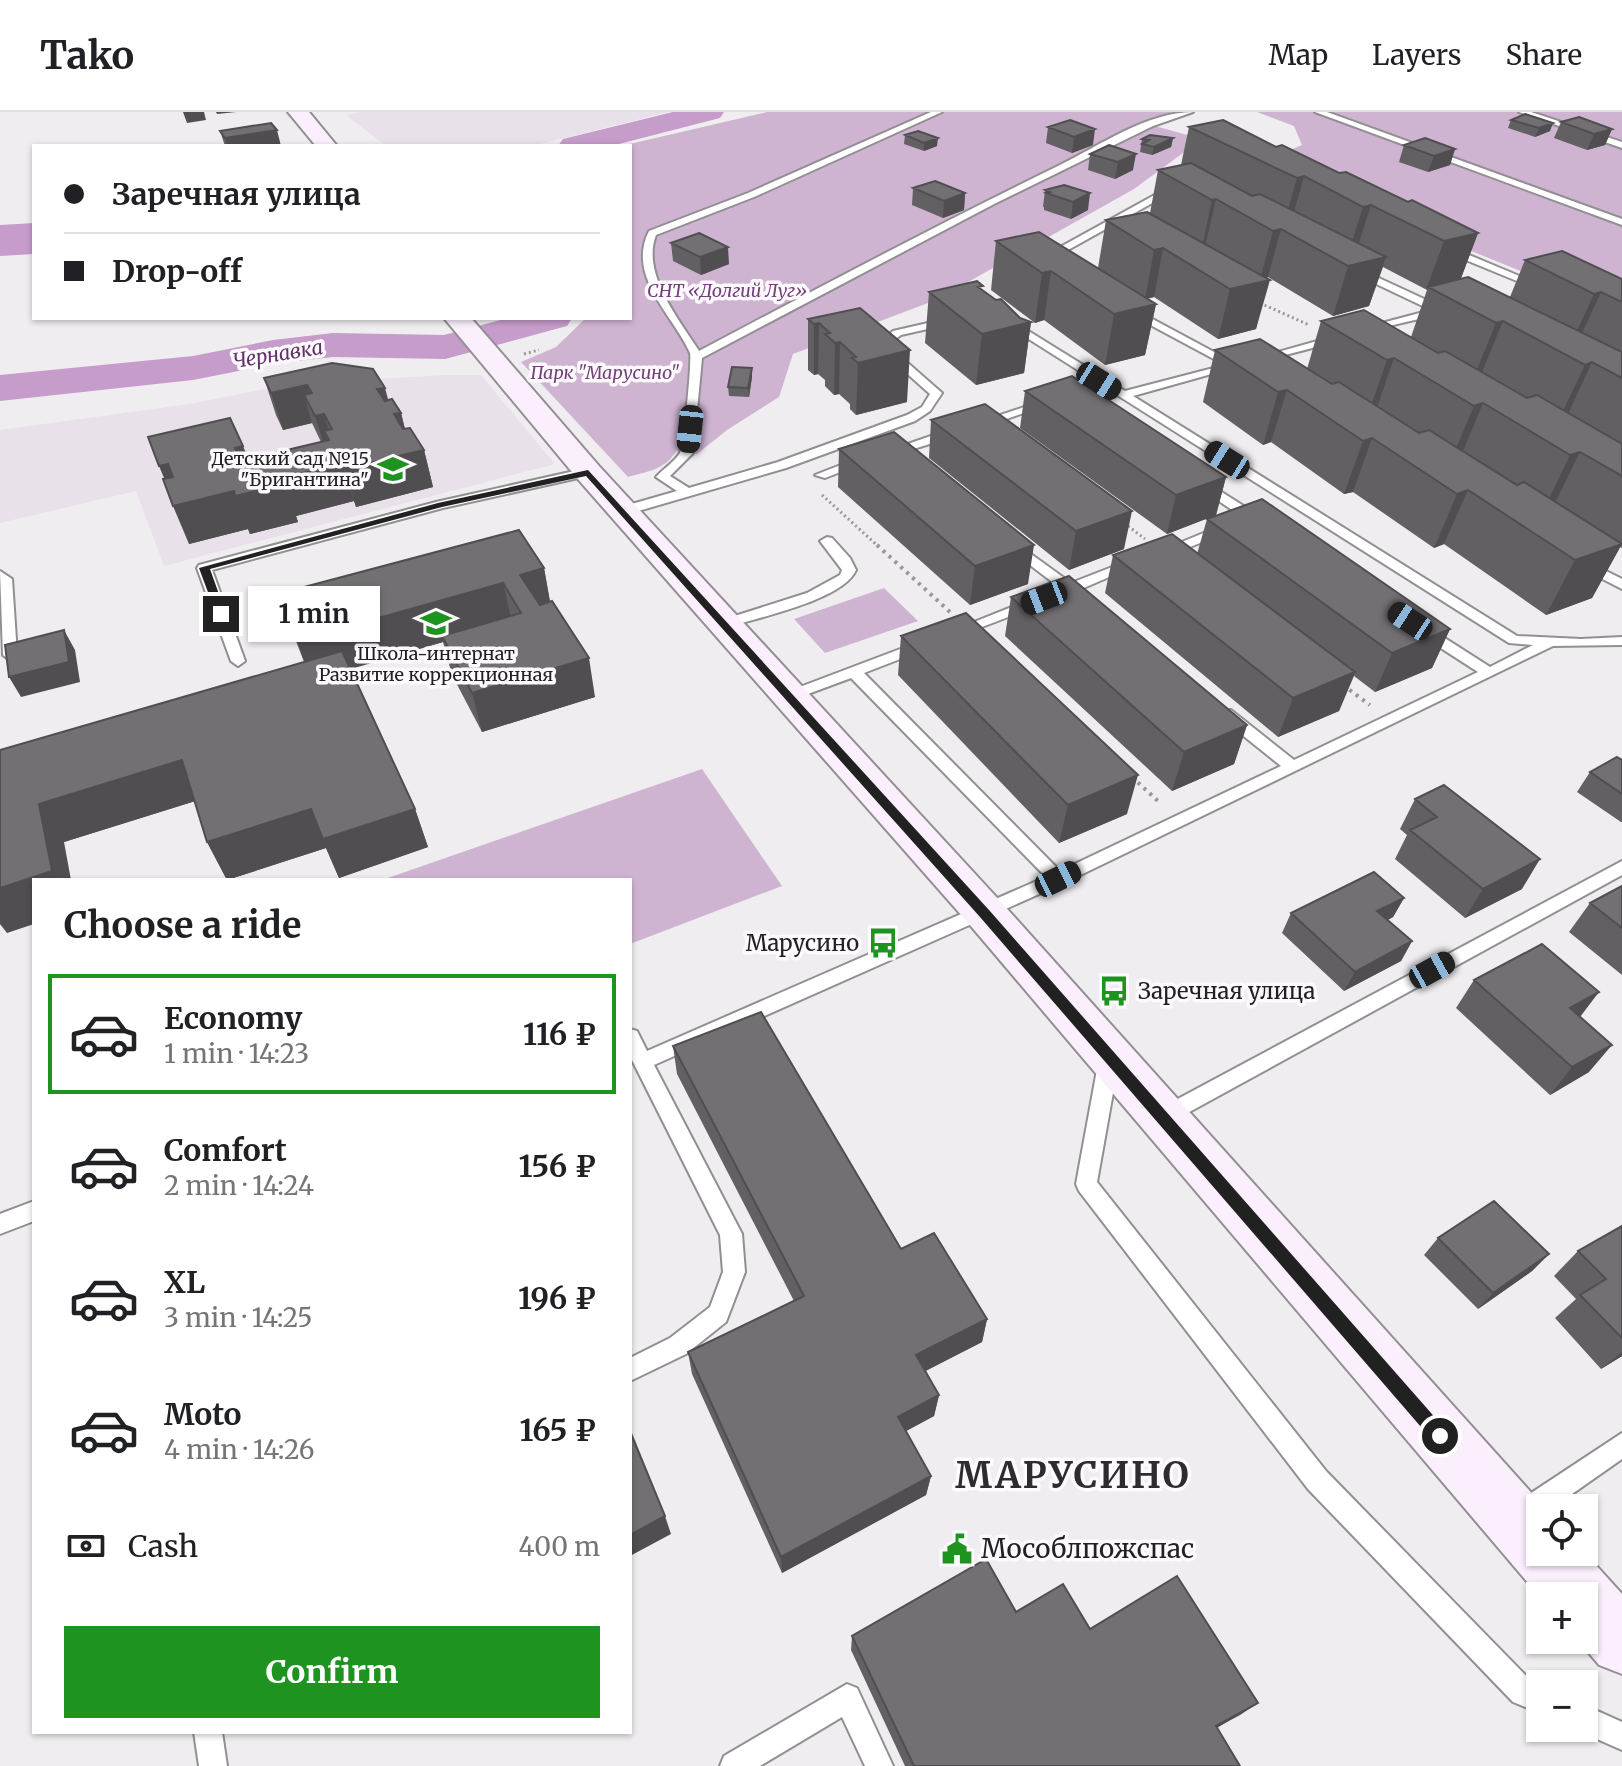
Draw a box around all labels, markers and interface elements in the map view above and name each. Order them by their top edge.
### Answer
text: Tako [40,32,134,79]
text: Map [1268,37,1328,73]
text: Layers [1372,37,1461,73]
text: Share [1505,37,1582,73]
text: Заречная улица [112,175,361,213]
text: Drop-off [112,252,242,290]
park label: СНТ «Долгий Луг» [647,279,807,302]
water label: Чернавка [231,334,325,373]
car [1072,358,1126,404]
park label: Парк "Марусино" [530,361,680,384]
car [676,404,704,454]
car [1200,437,1254,483]
place label: Детский сад №15 "Бригантина" [211,447,369,491]
school or university icon: Детский сад №15 "Бригантина" [376,452,410,486]
car [1017,578,1071,618]
callout: 1 min [249,586,381,642]
route end [203,596,239,632]
text: 1 min [279,597,349,630]
car [1383,598,1437,644]
school or university icon: Школа-интернат Развитие коррекционная [419,606,453,640]
place label: Школа-интернат Развитие коррекционная [319,642,554,686]
car [1031,858,1085,900]
text: Choose a ride [64,903,301,948]
bus stop icon: Марусино [866,926,900,960]
place label: Марусино [746,929,859,957]
car [1405,948,1459,992]
bus stop icon: Заречная улица [1097,974,1131,1008]
place label: Заречная улица [1138,977,1316,1005]
icon: car [68,998,140,1070]
text: Economy [164,999,302,1037]
text: 116 ₽ [523,1015,596,1053]
text: 1 min · 14:23 [164,1037,309,1070]
icon: car [68,1130,140,1202]
text: Comfort [164,1131,287,1169]
text: 156 ₽ [518,1147,596,1185]
text: 2 min · 14:24 [164,1169,314,1202]
icon: car [68,1262,140,1334]
text: XL [164,1263,205,1301]
text: 196 ₽ [518,1279,596,1317]
text: 3 min · 14:25 [164,1301,312,1334]
icon: car [68,1394,140,1466]
text: Moto [164,1395,242,1433]
text: 165 ₽ [520,1411,596,1449]
route start [1422,1418,1458,1454]
text: 4 min · 14:26 [164,1433,314,1466]
district label: МАРУСИНО [955,1453,1191,1498]
map controls [1526,1494,1598,1742]
button: locate [1526,1494,1598,1566]
icon: cash [64,1524,108,1568]
text: Cash [128,1527,198,1565]
text: 400 m [519,1530,600,1563]
public building icon: Мособлпожспас [940,1532,974,1566]
place label: Мособлпожспас [981,1532,1194,1565]
button: + [1526,1582,1598,1654]
button: Confirm [64,1626,600,1718]
button: − [1526,1670,1598,1742]

